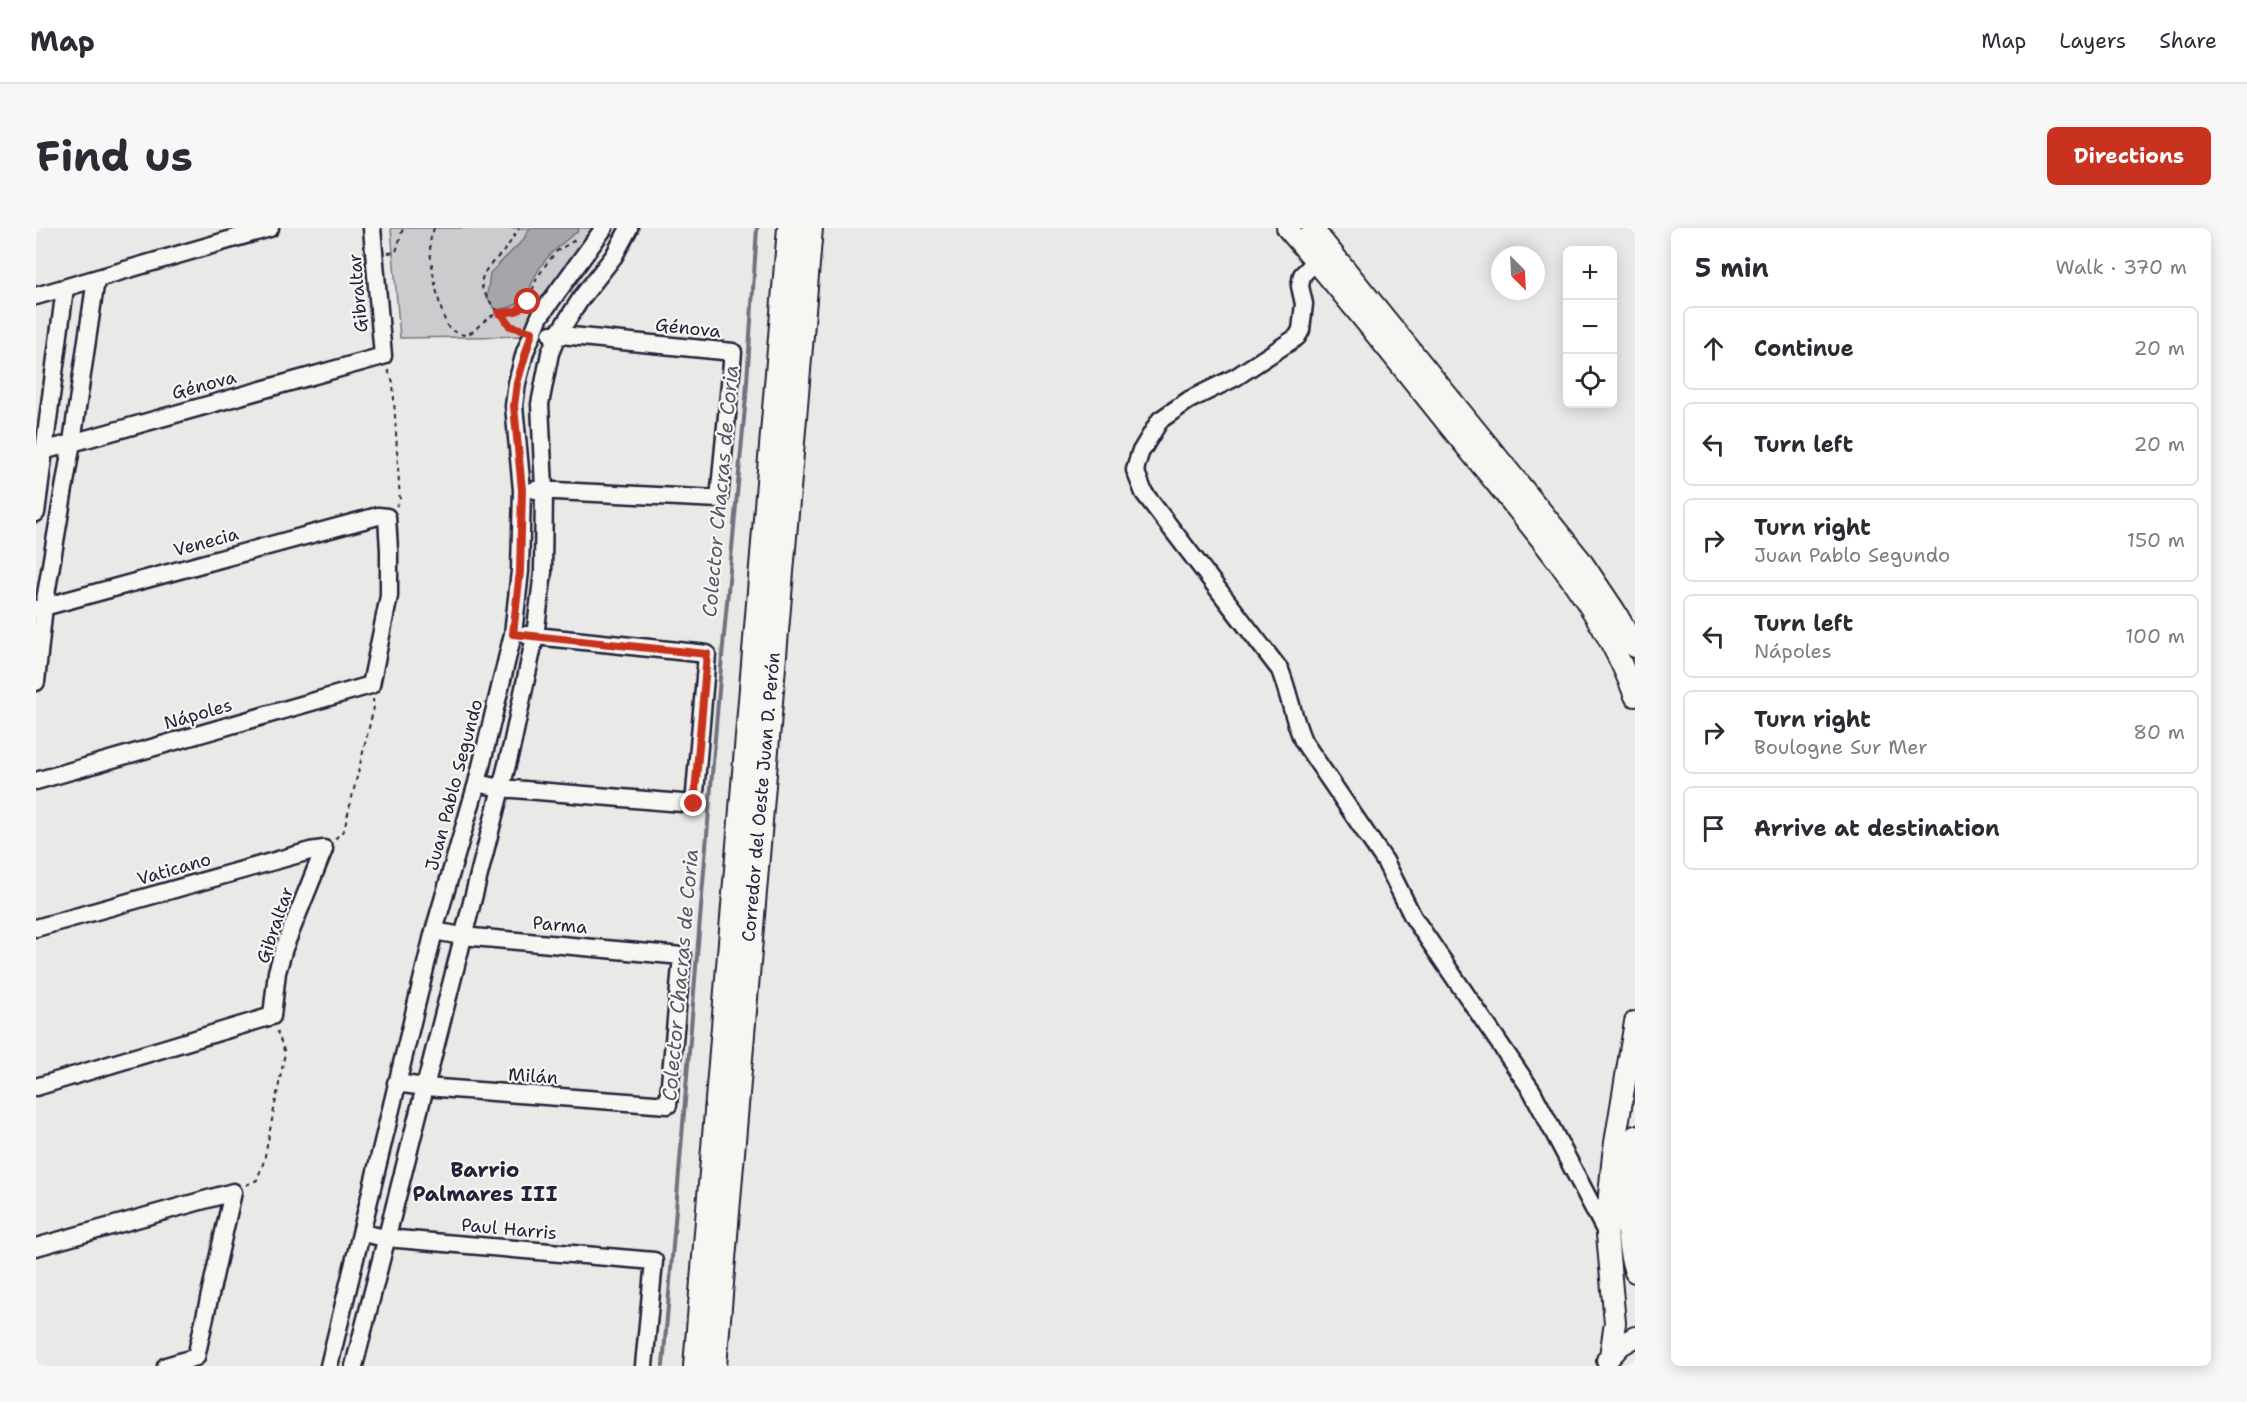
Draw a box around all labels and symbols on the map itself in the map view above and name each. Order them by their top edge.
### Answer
north arrow [1491,246,1545,300]
street label: Gibraltar [343,252,373,334]
route start [514,288,540,314]
street label: Génova [654,313,722,343]
water label: Colector Chacras de Coria [696,364,744,618]
street label: Génova [169,365,239,405]
street label: Venecia [171,522,241,562]
street label: Corredor del Oeste Juan D. Perón [736,651,786,943]
street label: Nápoles [161,693,235,735]
street label: Juan Pablo Segundo [420,697,488,873]
route end [680,790,706,816]
street label: Vaticano [134,847,214,891]
water label: Colector Chacras de Coria [656,848,704,1102]
street label: Gibraltar [251,884,299,966]
street label: Parma [532,911,588,939]
street label: Milán [507,1062,559,1090]
district label: Barrio Palmares III [413,1156,558,1208]
street label: Paul Harris [460,1213,558,1245]

